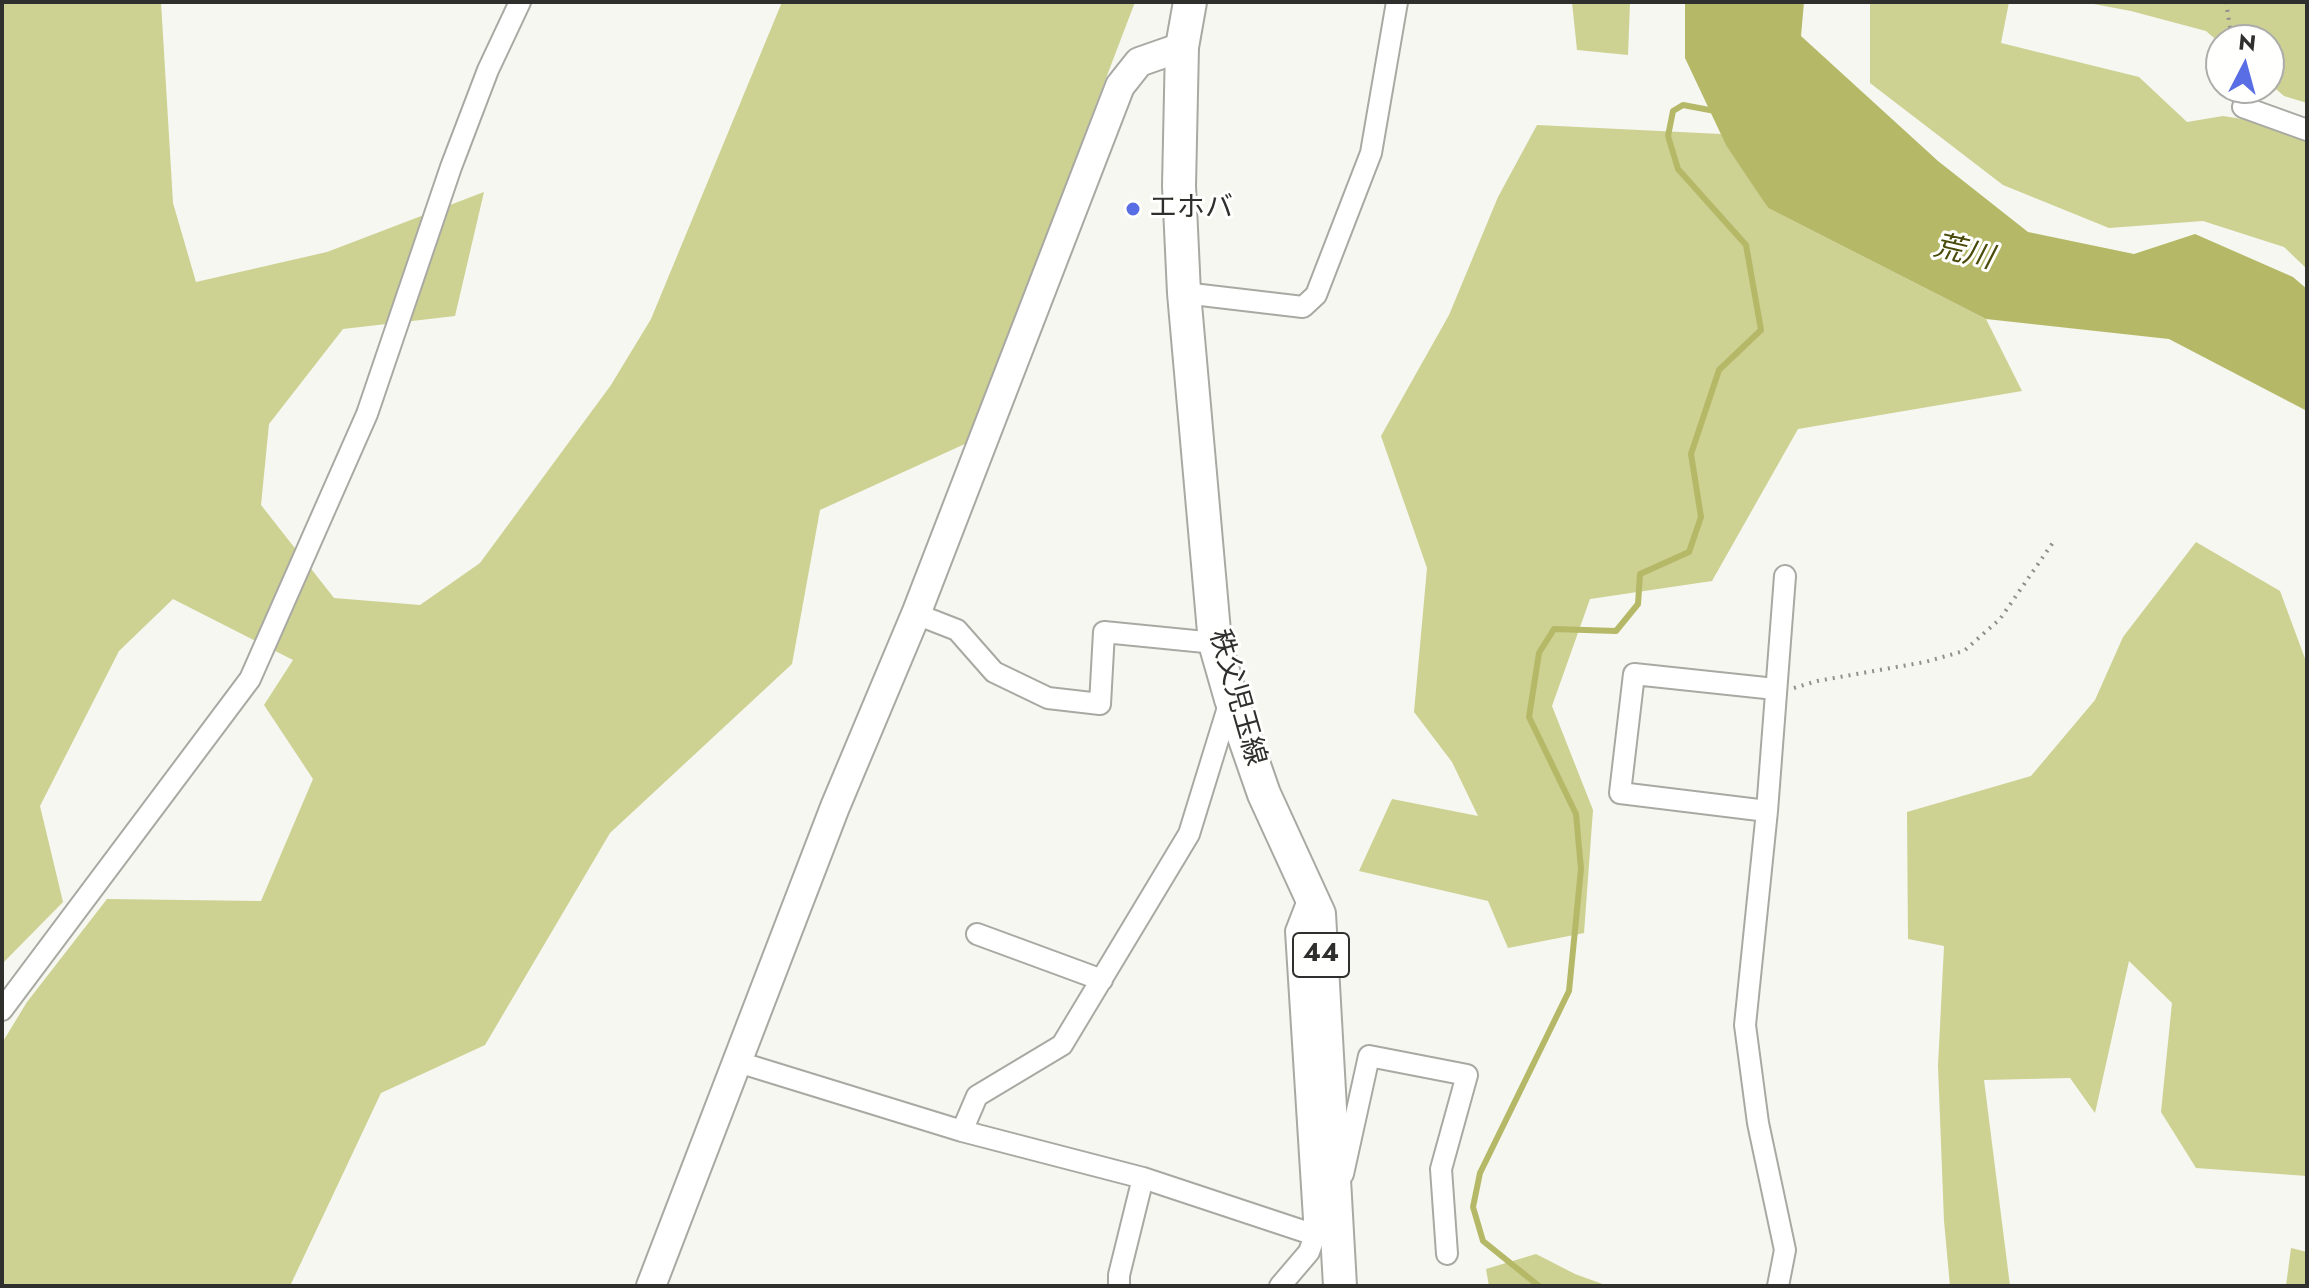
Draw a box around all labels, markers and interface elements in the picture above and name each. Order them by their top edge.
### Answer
north arrow [2205,24,2285,104]
text: N [2237,25,2258,59]
place label: エホバ [1149,192,1233,226]
marker: エホバ [1124,200,1142,218]
water label: 荒川 [1930,230,1996,278]
street label: 秩父児玉線 [1201,626,1271,770]
road number: 44 [1293,933,1349,977]

